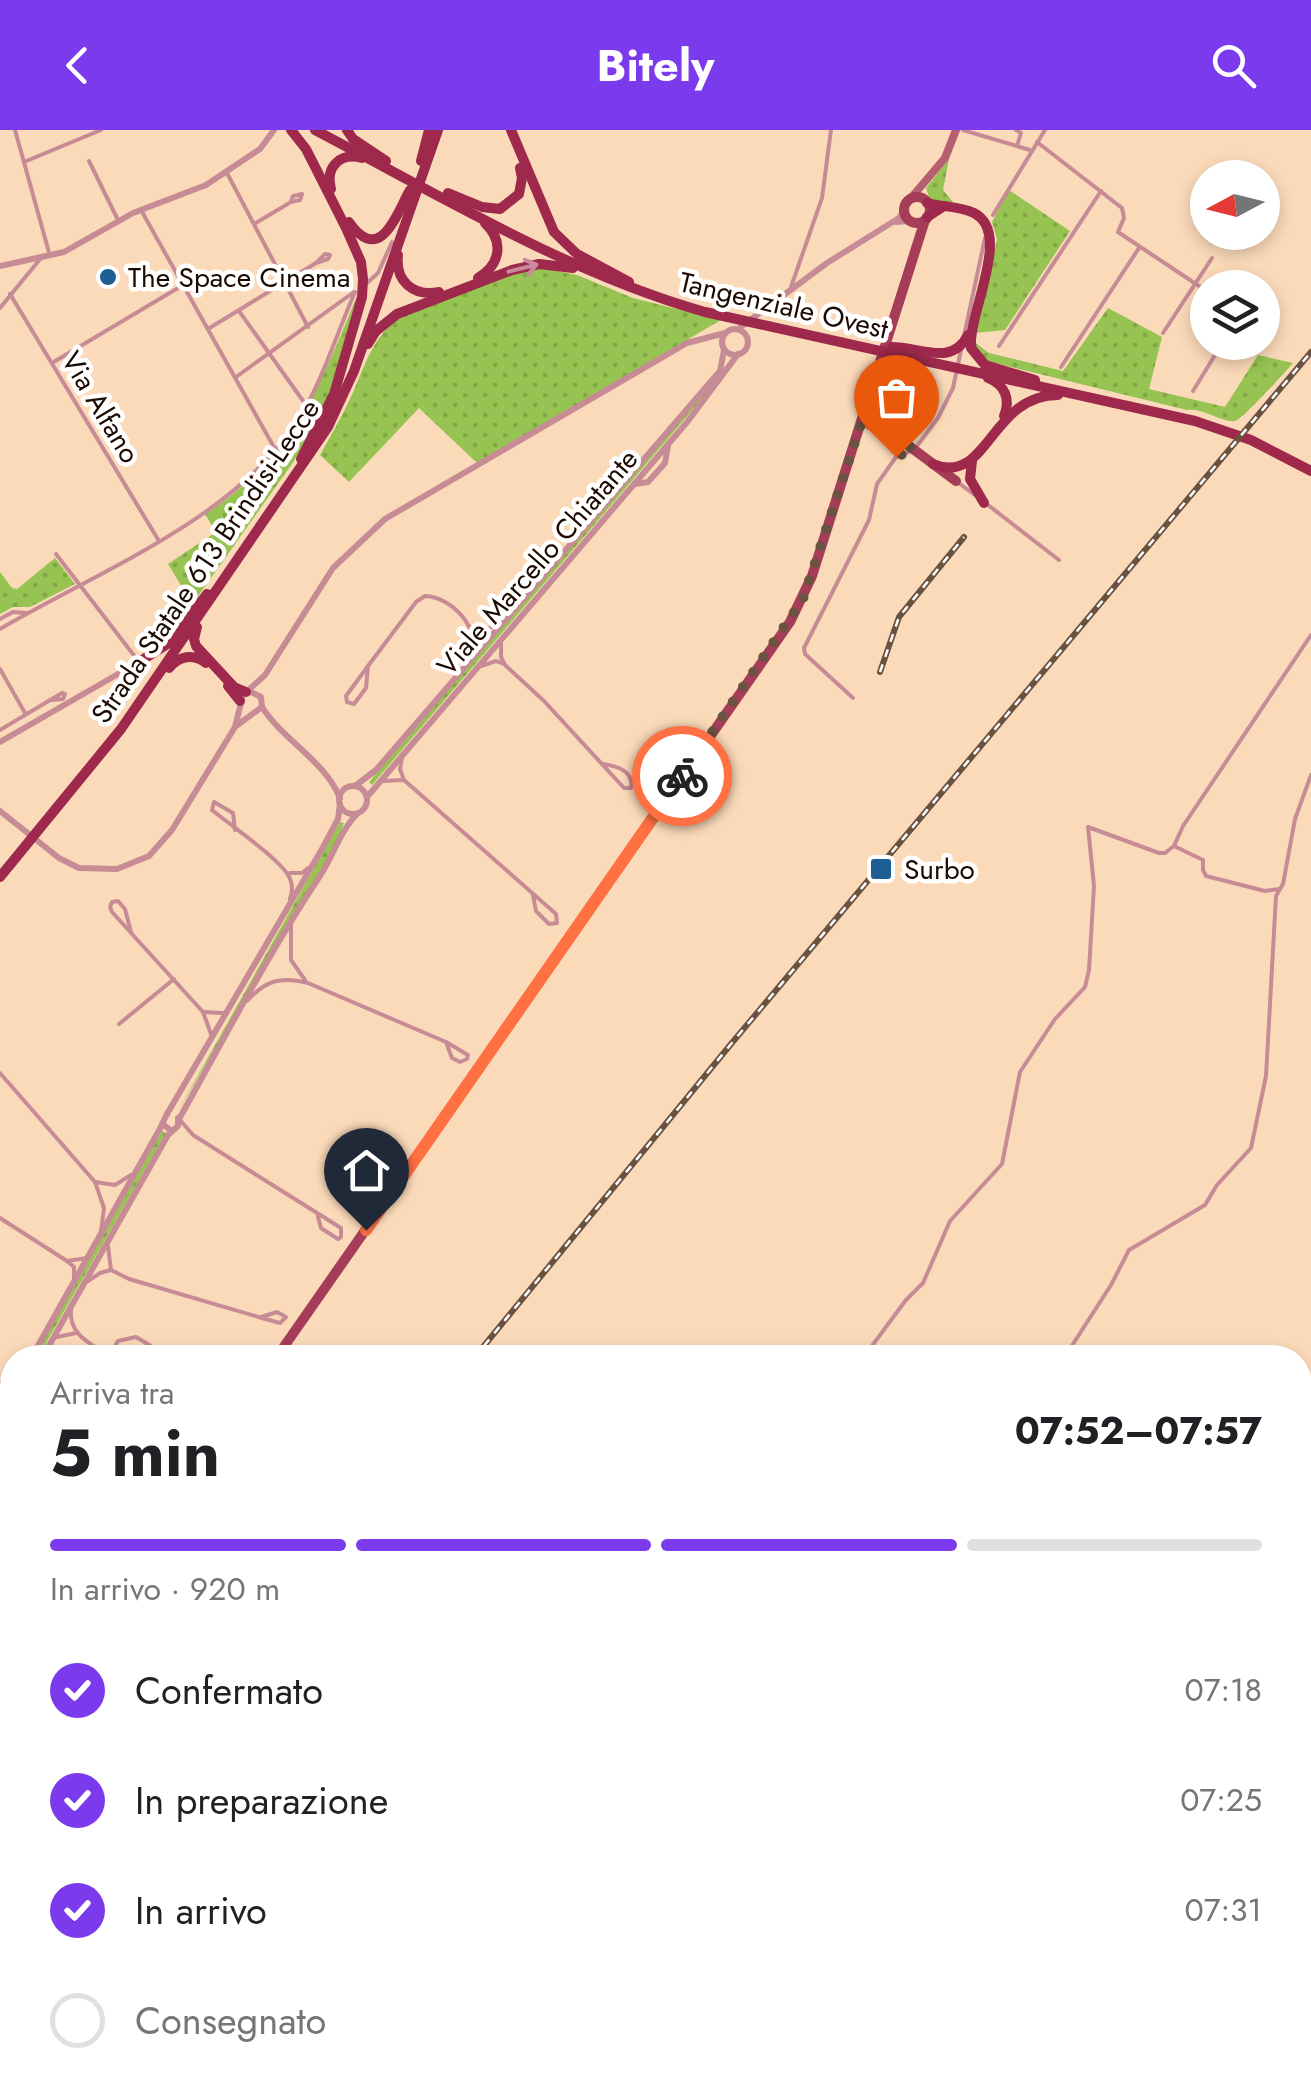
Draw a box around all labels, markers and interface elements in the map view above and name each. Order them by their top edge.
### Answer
text: Bitely [597,33,715,98]
icon: back [50,38,105,93]
icon: search [1206,38,1261,93]
north arrow [1190,160,1280,250]
map controls [1190,160,1280,360]
place label: The Space Cinema [128,257,350,298]
one-way arrow [507,258,538,277]
street label: Tangenziale Ovest [675,262,893,350]
marker: The Space Cinema [97,266,119,288]
button: layers [1190,270,1280,360]
street label: Via Alfano [51,344,150,471]
pin [854,355,939,458]
icon: bag [869,370,924,425]
street label: Strada Statale 613 Brindisi-Lecce [81,391,330,732]
street label: Viale Marcello Chiatante [427,440,648,685]
courier [632,726,732,826]
icon: bike [655,749,710,804]
place label: Surbo [904,849,975,890]
marker: Surbo [868,856,894,882]
pin [324,1128,409,1231]
icon: home [339,1143,394,1198]
text: Arriva tra [50,1370,175,1416]
text: 07:52–07:57 [1015,1403,1262,1458]
text: 5 min [50,1406,220,1500]
text: In arrivo · 920 m [50,1566,280,1612]
icon: check [50,1663,105,1718]
text: Confermato [135,1663,323,1718]
text: 07:18 [1185,1667,1262,1713]
icon: check [50,1773,105,1828]
text: In preparazione [135,1773,388,1828]
text: 07:25 [1180,1777,1262,1823]
icon: check [50,1883,105,1938]
text: In arrivo [135,1883,267,1938]
text: 07:31 [1185,1887,1262,1933]
text: Consegnato [135,1993,326,2048]

